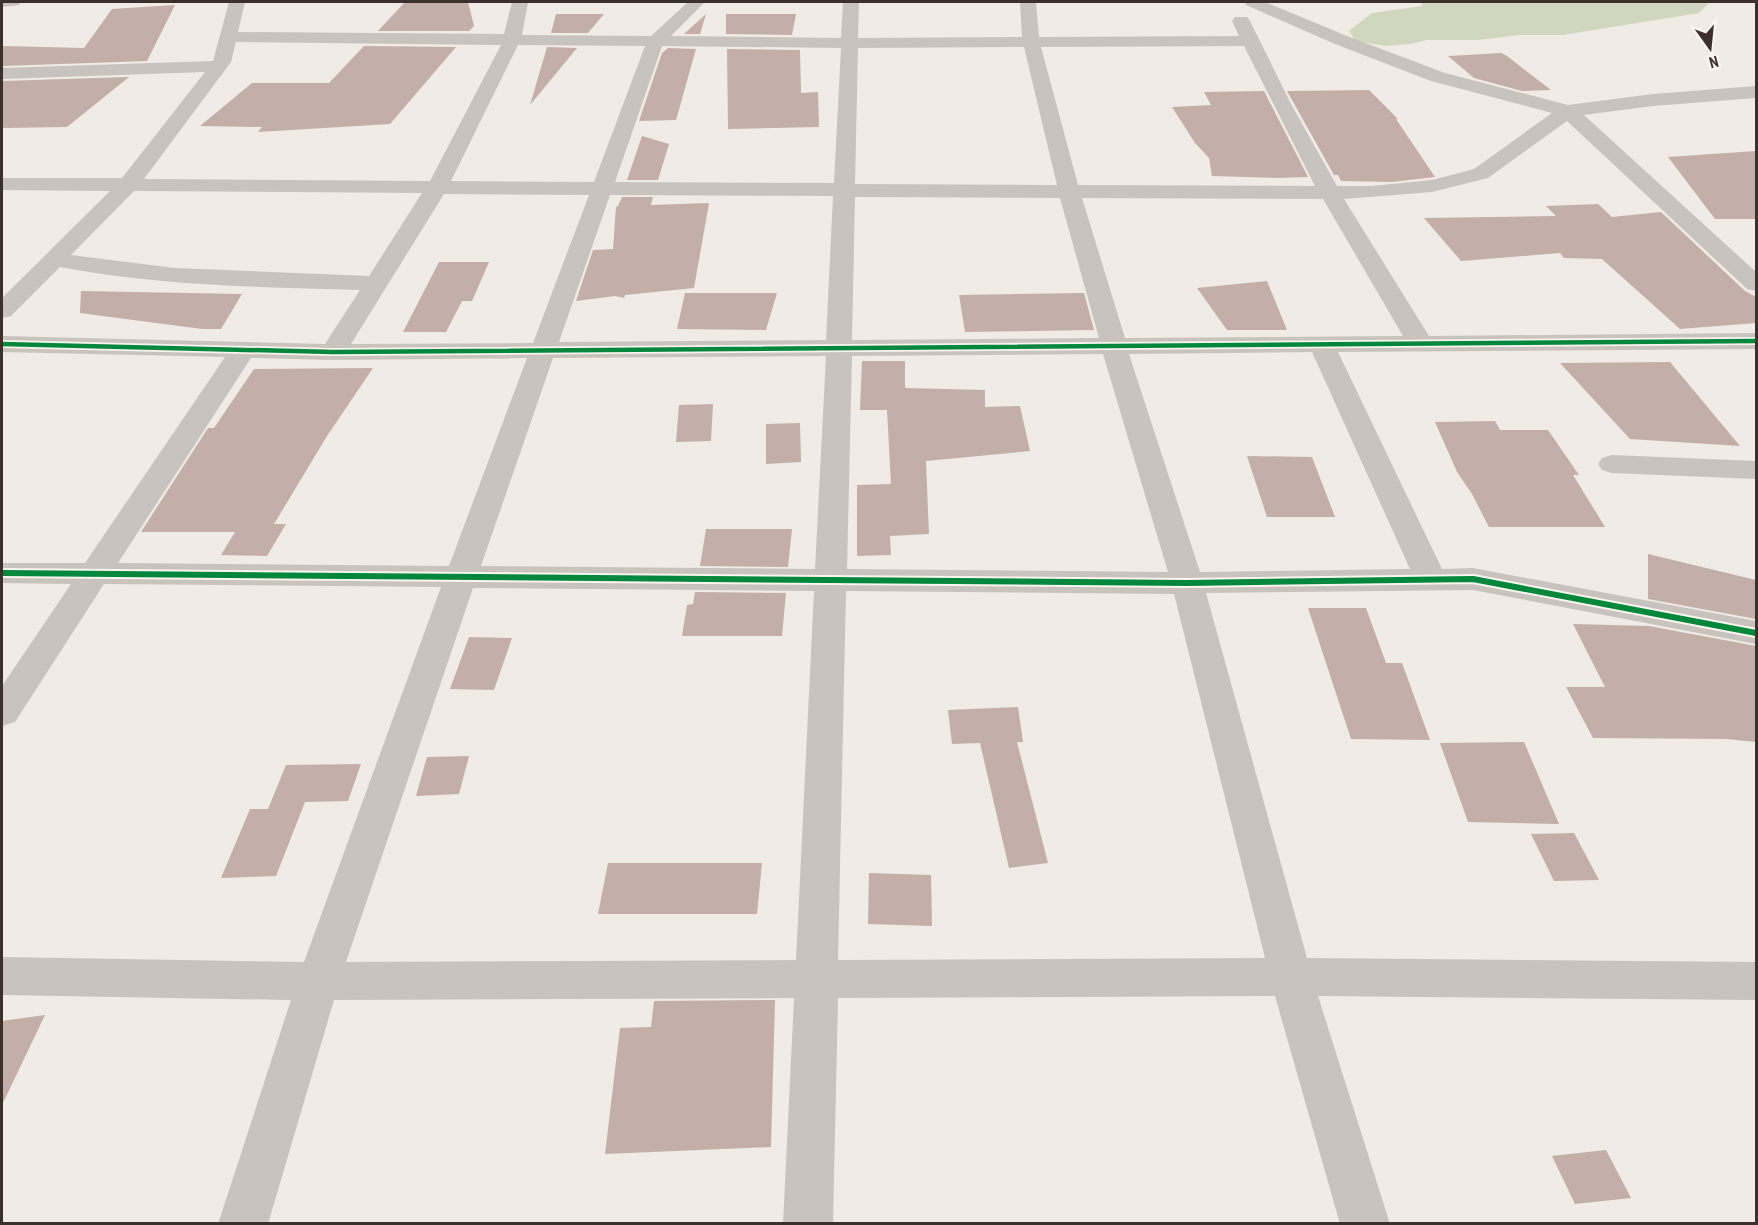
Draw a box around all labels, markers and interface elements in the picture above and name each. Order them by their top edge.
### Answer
north arrow [1680,18,1740,78]
text: N [1707,52,1721,73]

